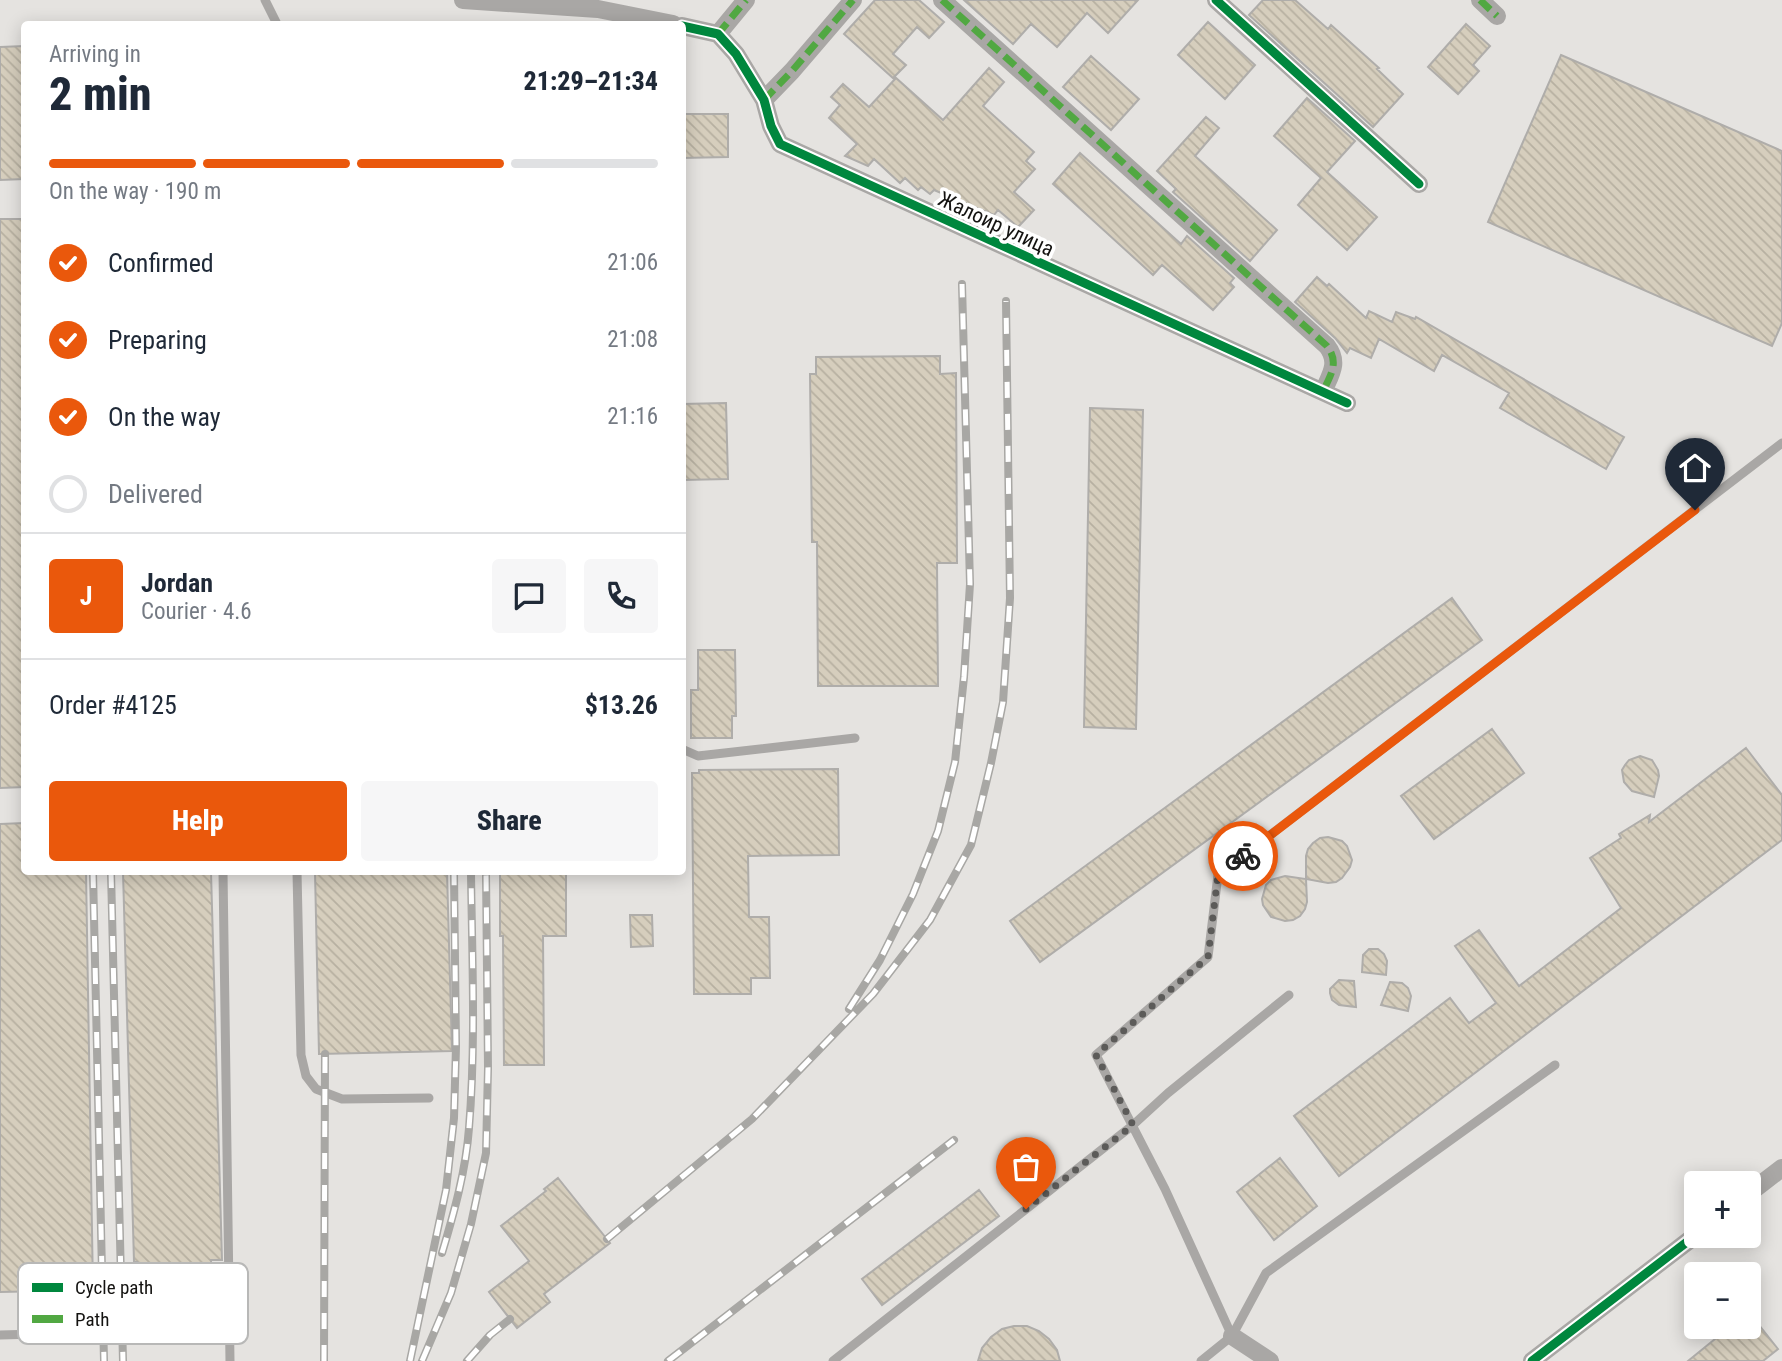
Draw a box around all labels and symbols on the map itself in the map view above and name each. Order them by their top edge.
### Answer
street label: Жалоир улица [934,187,1058,261]
pin [1665,438,1725,510]
courier [1208,821,1278,891]
pin [996,1137,1056,1209]
legend [18,1263,248,1344]
text: Cycle path [75,1276,153,1299]
text: Path [75,1308,109,1331]

